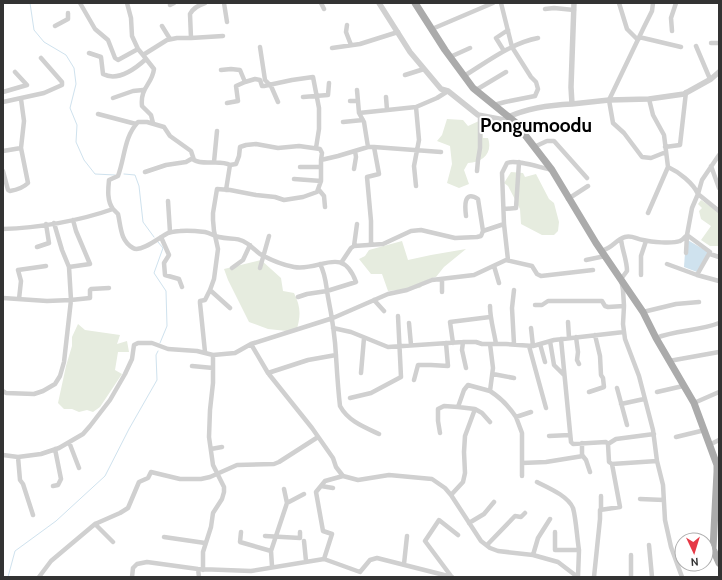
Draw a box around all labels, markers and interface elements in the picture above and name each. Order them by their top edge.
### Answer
district label: Pongumoodu [480,114,592,137]
north arrow [674,532,714,572]
text: N [690,555,699,569]

